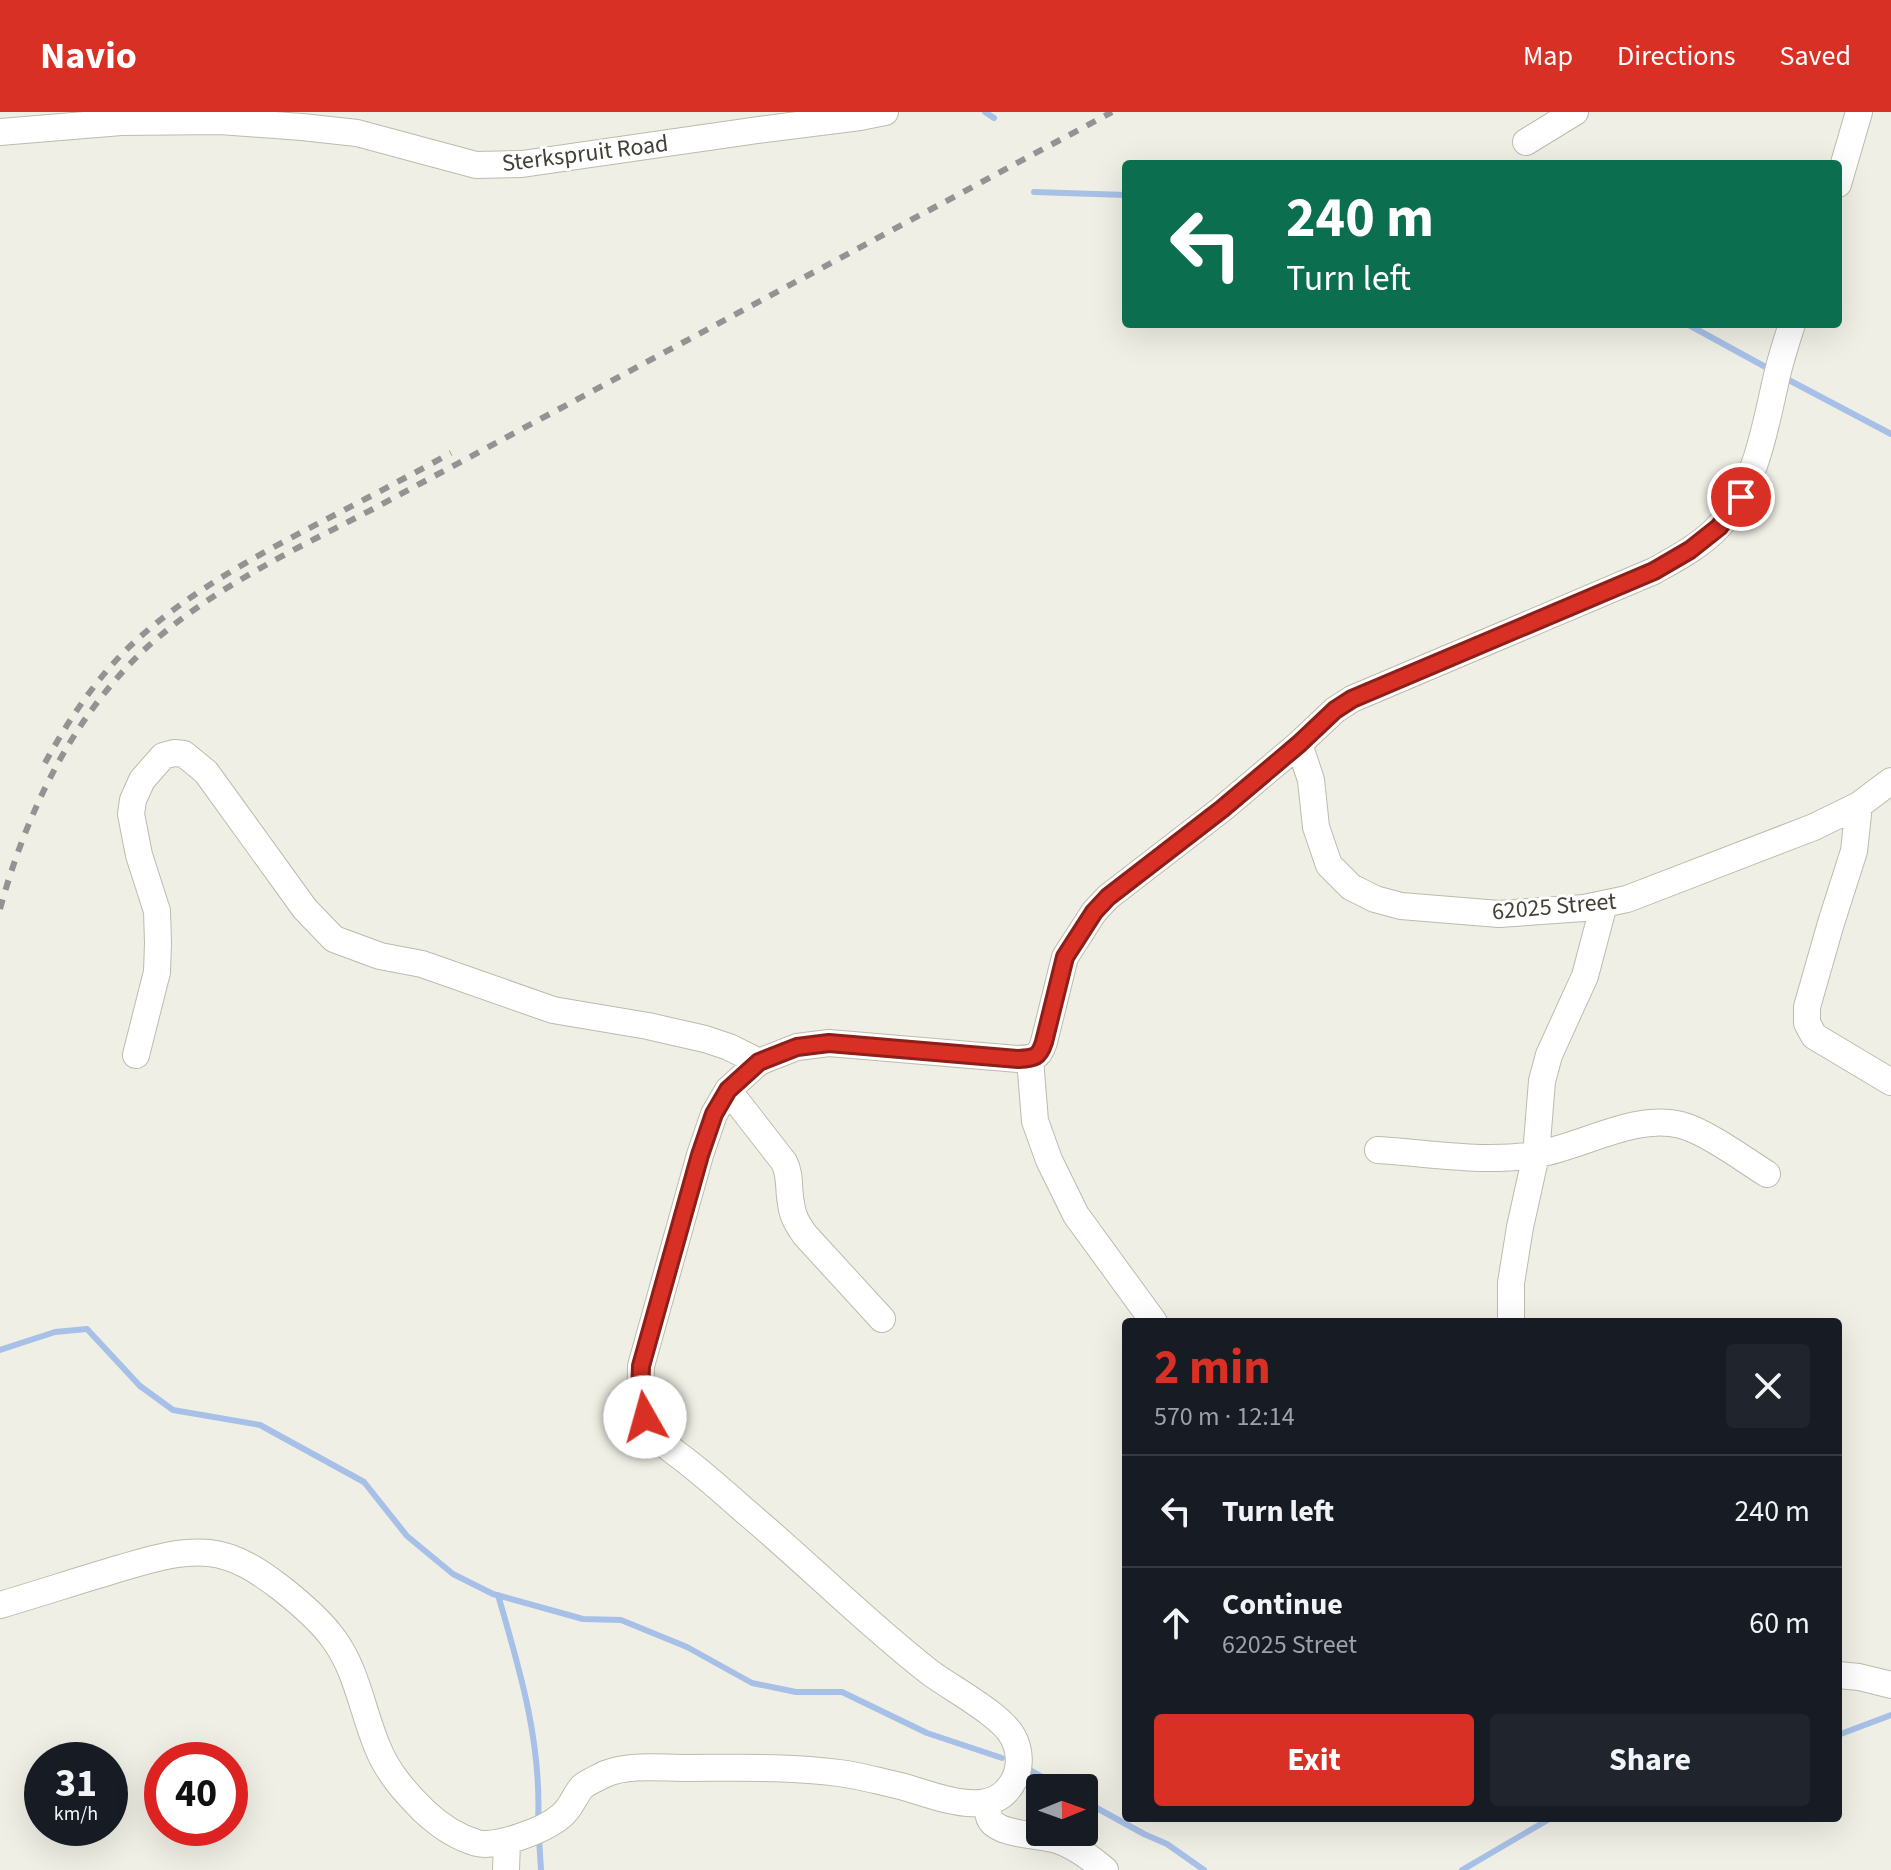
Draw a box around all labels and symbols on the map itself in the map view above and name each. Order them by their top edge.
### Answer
street label: Sterkspruit Road [500,126,670,181]
pin [1707,463,1775,531]
street label: 62025 Street [1490,884,1618,929]
position arrow [603,1375,687,1459]
speed limit sign: 40 [144,1742,248,1846]
north arrow [1026,1774,1098,1846]

